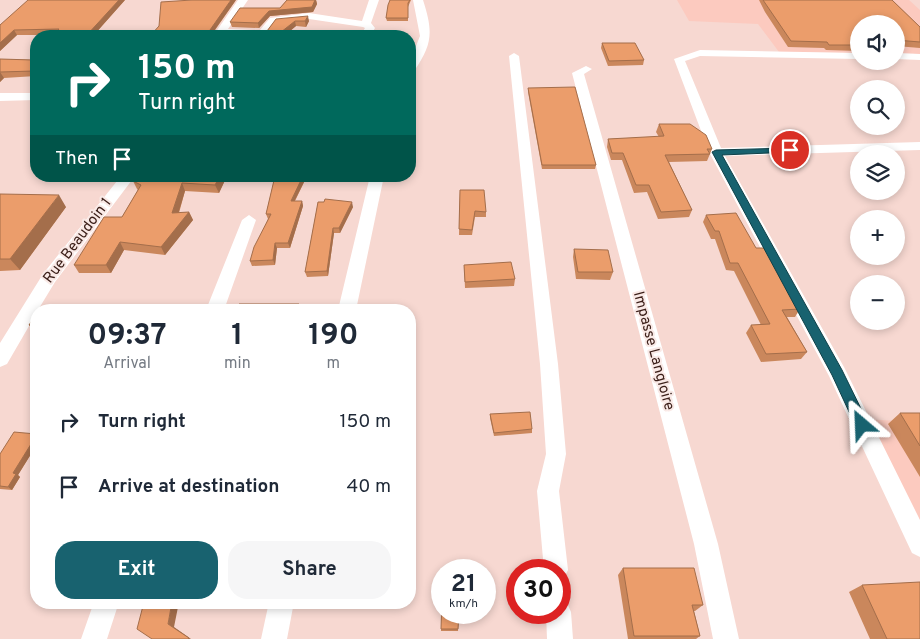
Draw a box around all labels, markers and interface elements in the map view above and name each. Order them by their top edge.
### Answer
map controls [850,15,905,330]
button: sound [850,15,905,70]
text: 150 m [138,47,236,91]
icon: right [55,50,120,115]
button: search [850,80,905,135]
text: Turn right [138,90,235,117]
pin [769,129,811,171]
icon: arrive [776,136,804,164]
icon: arrive [108,145,136,173]
button: layers [850,145,905,200]
text: Then [55,147,98,171]
street label: Rue Beaudoin 1 [40,195,116,287]
button: + [850,210,905,265]
button: − [850,275,905,330]
street label: Impasse Langloire [628,289,678,413]
text: 09:37 [88,318,167,355]
text: 1 [231,318,243,355]
text: 190 [308,318,358,355]
text: Arrival [103,354,151,374]
text: min [224,354,251,374]
text: m [327,354,340,374]
position arrow [835,398,887,450]
icon: right [55,408,83,436]
text: Turn right [98,410,186,434]
text: 150 m [339,410,391,434]
icon: arrive [55,473,83,501]
text: Arrive at destination [98,475,279,499]
text: 40 m [346,475,391,499]
button: Exit [55,541,218,599]
button: Share [228,541,391,599]
speed limit sign: 30 [506,559,571,624]
text: 21 [451,569,476,601]
text: km/h [449,596,478,612]

